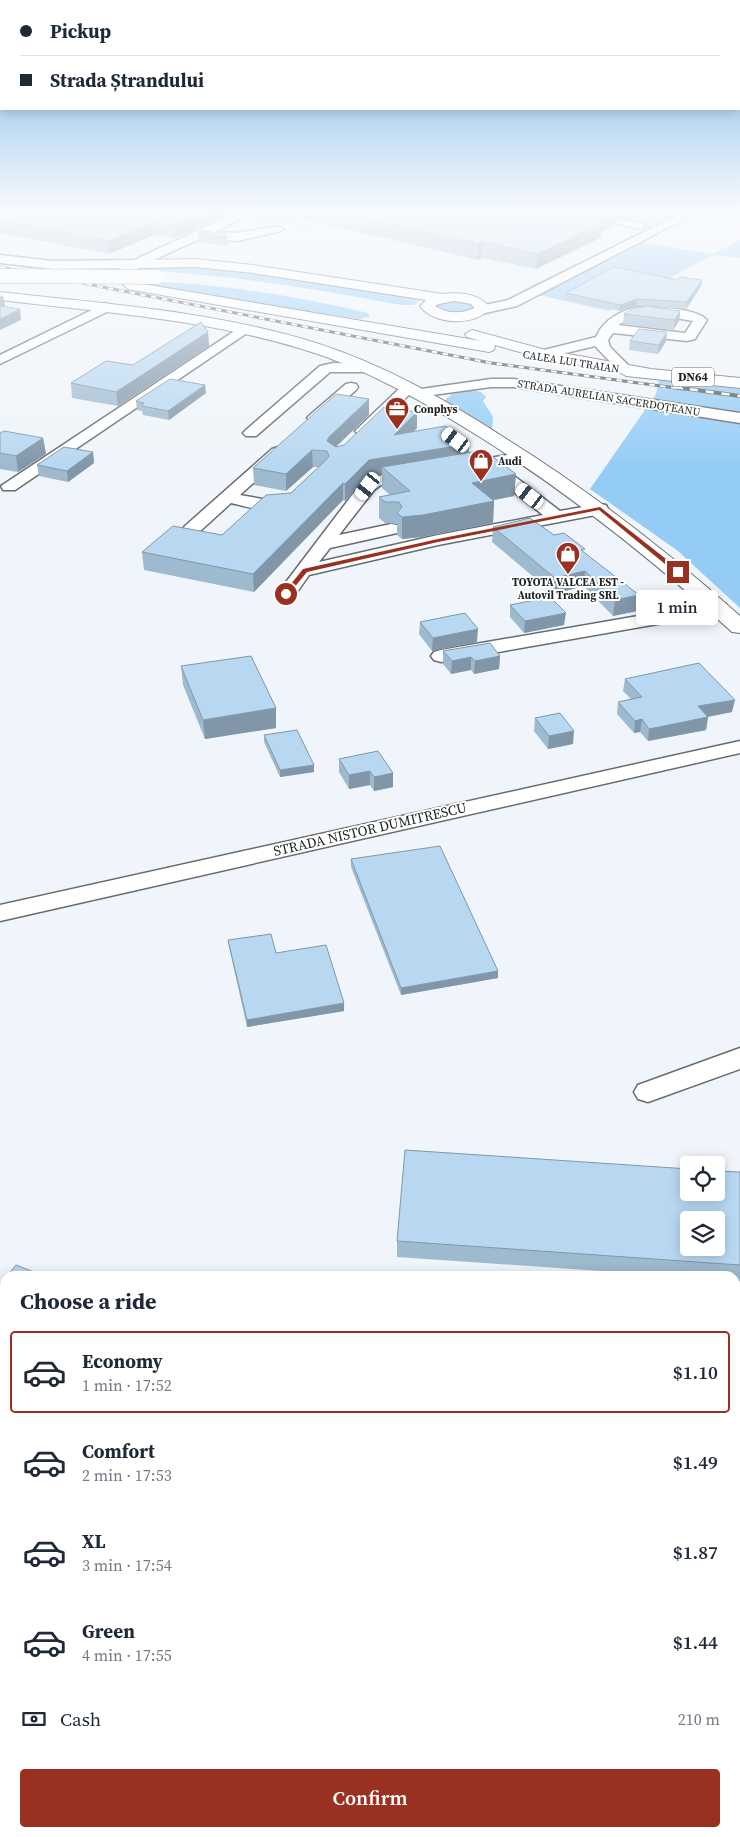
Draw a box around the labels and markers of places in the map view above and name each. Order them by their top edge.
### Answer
office icon: Conphys [384,396,410,430]
place label: Conphys [414,402,458,417]
shop icon: Audi [468,448,494,482]
place label: Audi [498,454,522,469]
shop icon: TOYOTA VALCEA EST - Autovil Trading SRL [555,541,581,575]
place label: TOYOTA VALCEA EST - Autovil Trading SRL [512,575,624,603]

